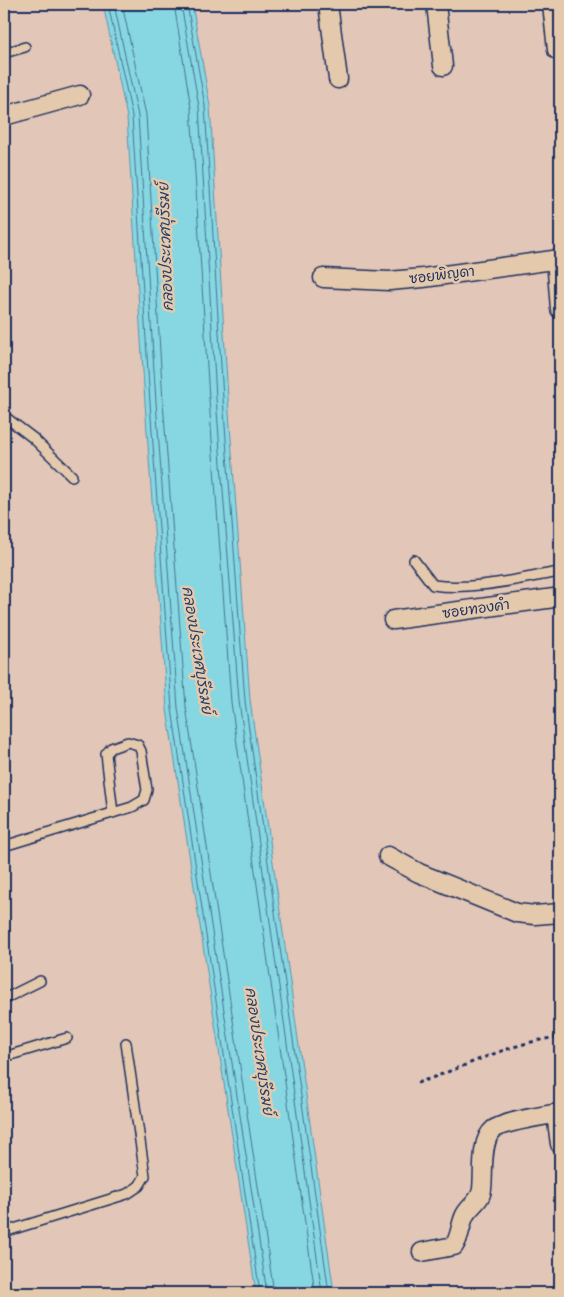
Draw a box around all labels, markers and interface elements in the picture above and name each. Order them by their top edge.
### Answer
water label: คลองประเวศบุรีรมย์ [153,179,179,312]
street label: ซอยพิญดา [408,263,476,287]
water label: คลองประเวศบุรีรมย์ [177,585,218,718]
street label: ซอยทองคำ [441,596,511,622]
water label: คลองประเวศบุรีรมย์ [240,986,279,1119]

